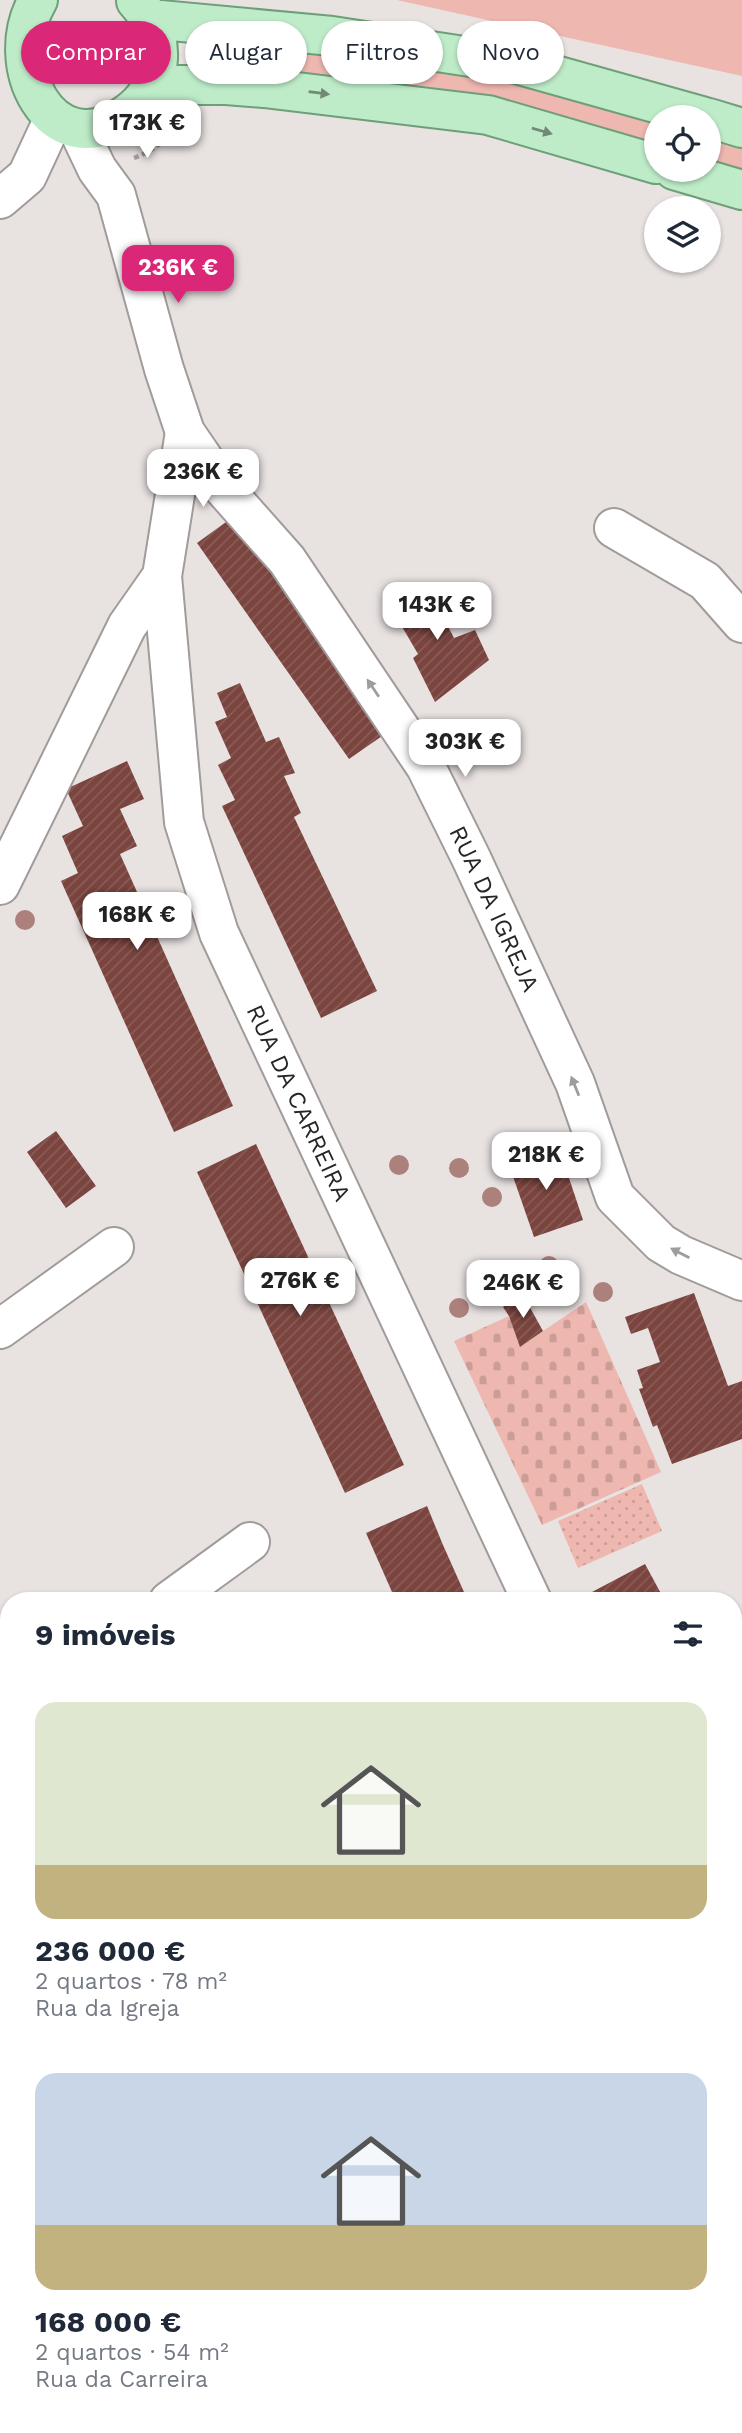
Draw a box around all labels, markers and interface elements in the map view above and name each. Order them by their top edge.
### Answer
chip: Comprar [21,21,171,84]
chip: Alugar [185,21,307,84]
chip: Filtros [321,21,443,84]
chip: Novo [457,21,564,84]
one-way arrow [308,88,330,99]
pin: 173K € [90,100,204,160]
map controls [644,105,721,273]
button: locate [644,105,721,182]
text: 173K € [109,109,185,136]
one-way arrow [532,127,553,137]
button: layers [644,196,721,273]
pin: 236K € [121,246,235,305]
text: 236K € [138,254,218,281]
pin: 236K € [146,449,260,509]
text: 236K € [163,458,243,485]
pin: 143K € [380,582,494,642]
text: 143K € [399,591,475,618]
one-way arrow [366,678,379,697]
pin: 303K € [408,720,522,779]
text: 303K € [425,728,505,755]
street label: RUA DA IGREJA [443,821,545,996]
pin: 168K € [80,892,194,952]
text: 168K € [98,901,176,928]
street label: RUA DA CARREIRA [241,1000,357,1206]
one-way arrow [570,1076,581,1097]
pin: 218K € [489,1132,603,1192]
text: 218K € [508,1141,584,1168]
one-way arrow [670,1248,690,1259]
pin: 276K € [243,1258,357,1318]
pin: 246K € [466,1260,580,1320]
text: 276K € [260,1267,340,1294]
text: 246K € [482,1269,564,1296]
icon: filters [669,1615,707,1653]
text: 9 imóveis [35,1617,175,1652]
icon: home [308,1747,434,1873]
text: 236 000 € [35,1933,185,1968]
text: 2 quartos · 78 m² [35,1968,227,1995]
text: Rua da Igreja [35,1995,180,2022]
icon: home [308,2118,434,2244]
text: 168 000 € [35,2304,181,2339]
text: 2 quartos · 54 m² [35,2339,229,2366]
text: Rua da Carreira [35,2366,208,2393]

